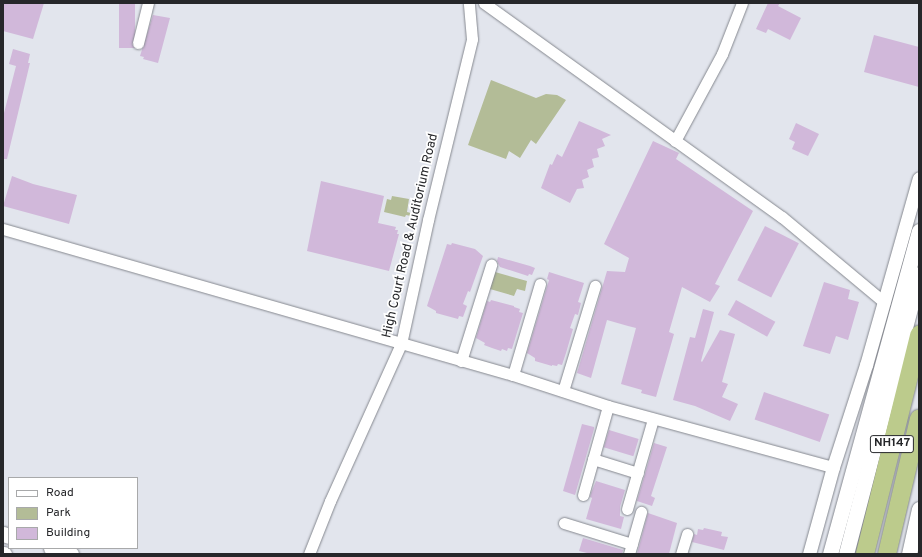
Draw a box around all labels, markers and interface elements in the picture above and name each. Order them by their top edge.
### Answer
street label: High Court Road & Auditorium Road [380,132,442,340]
road number: NH147 [869,434,915,454]
legend [8,477,138,549]
text: Road [46,485,74,501]
text: Park [46,505,71,521]
text: Building [46,525,90,541]

